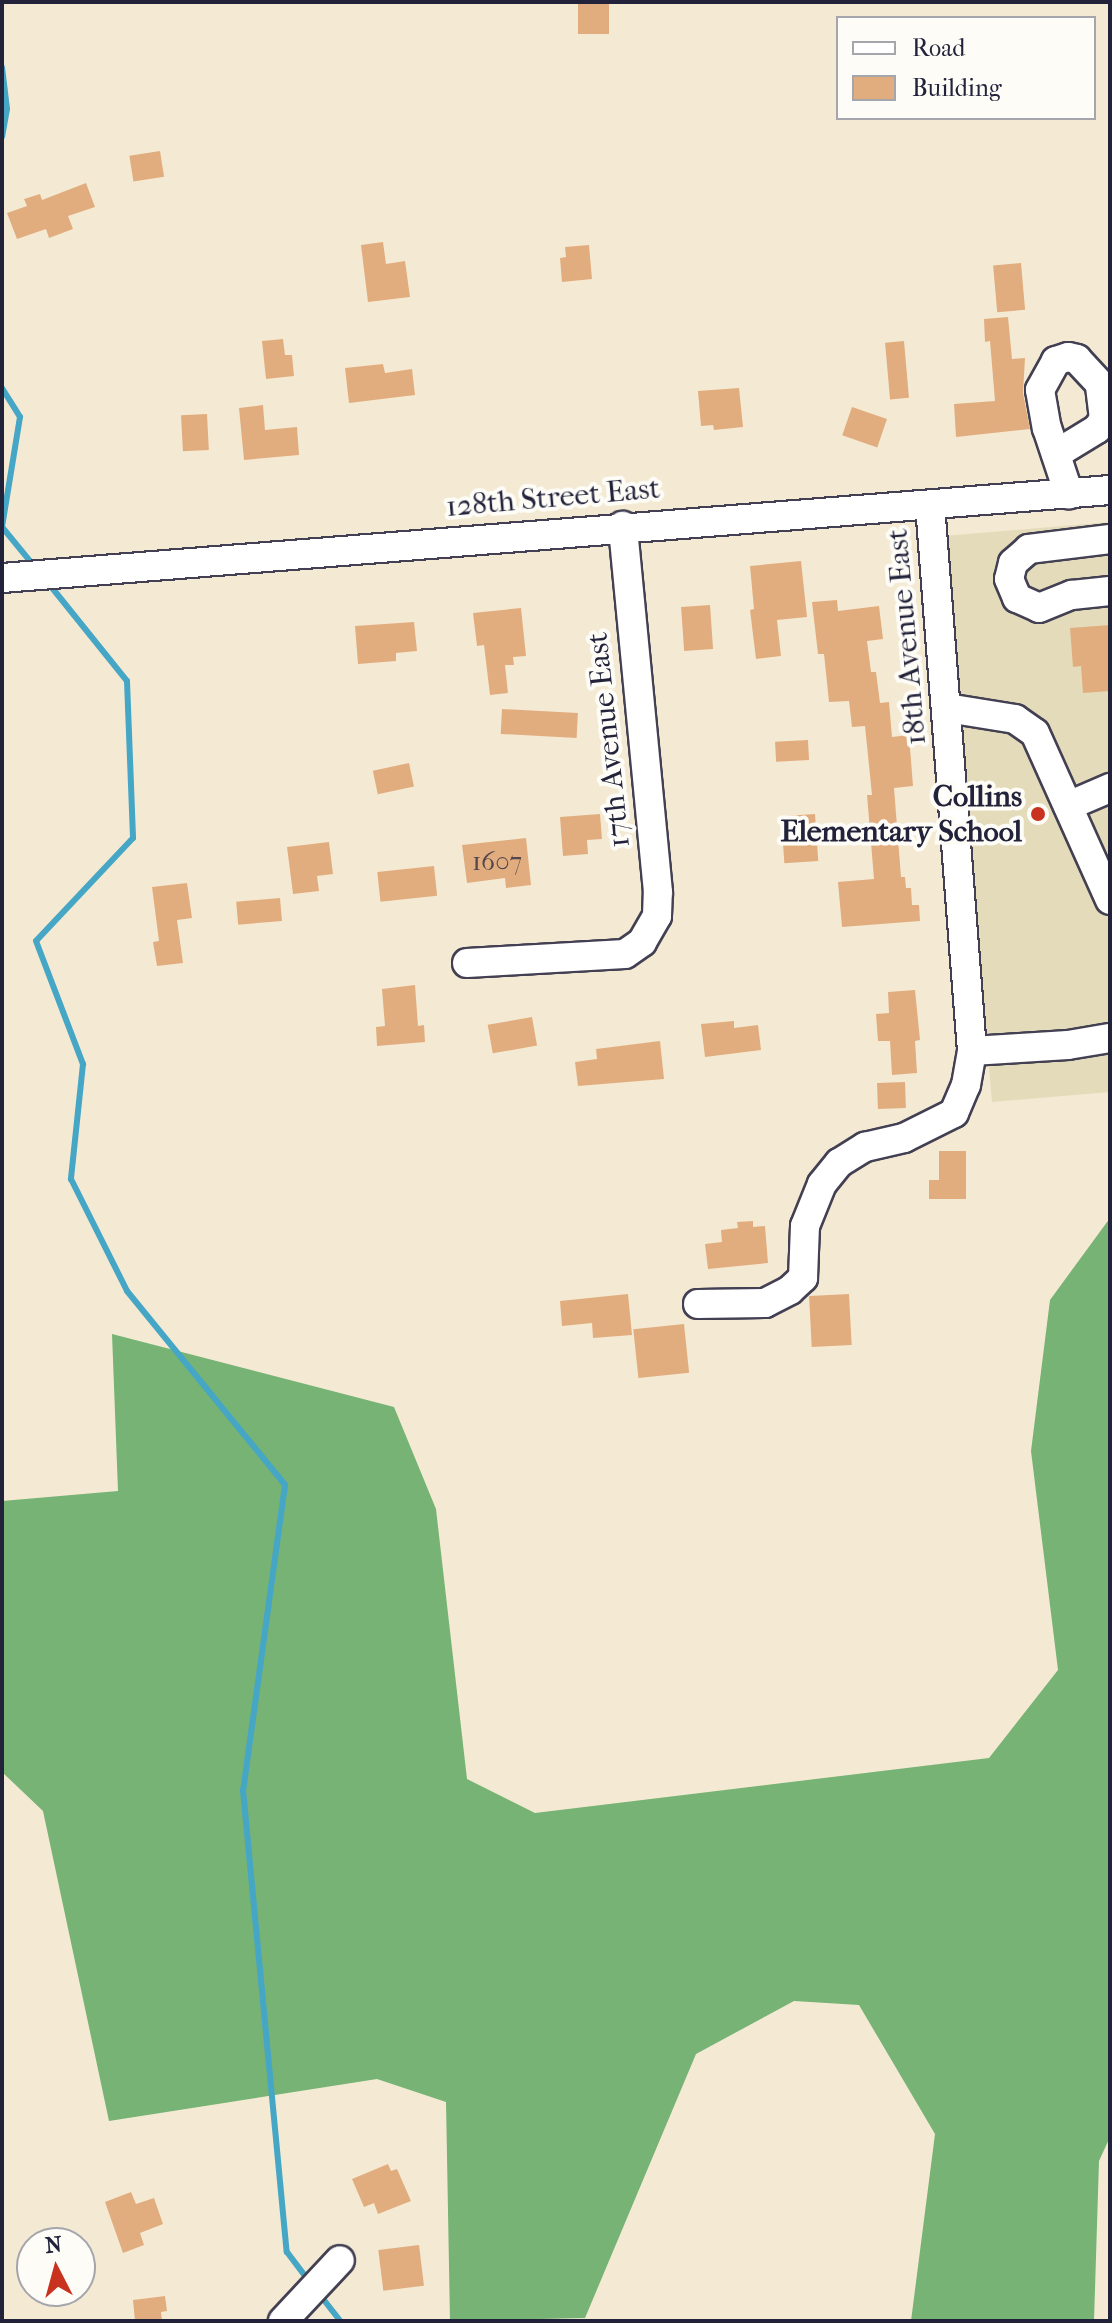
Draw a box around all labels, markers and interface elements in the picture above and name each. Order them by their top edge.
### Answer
legend [836,16,1096,120]
text: Road [912,34,965,62]
text: Building [912,74,1002,102]
street label: 128th Street East [444,471,662,525]
street label: 18th Avenue East [880,527,934,747]
street label: 17th Avenue East [580,631,638,849]
place label: Collins Elementary School [780,779,1022,850]
marker: Collins Elementary School [1029,805,1047,823]
house number: 1607 [472,846,522,878]
north arrow [16,2227,96,2307]
text: N [44,2231,63,2259]

